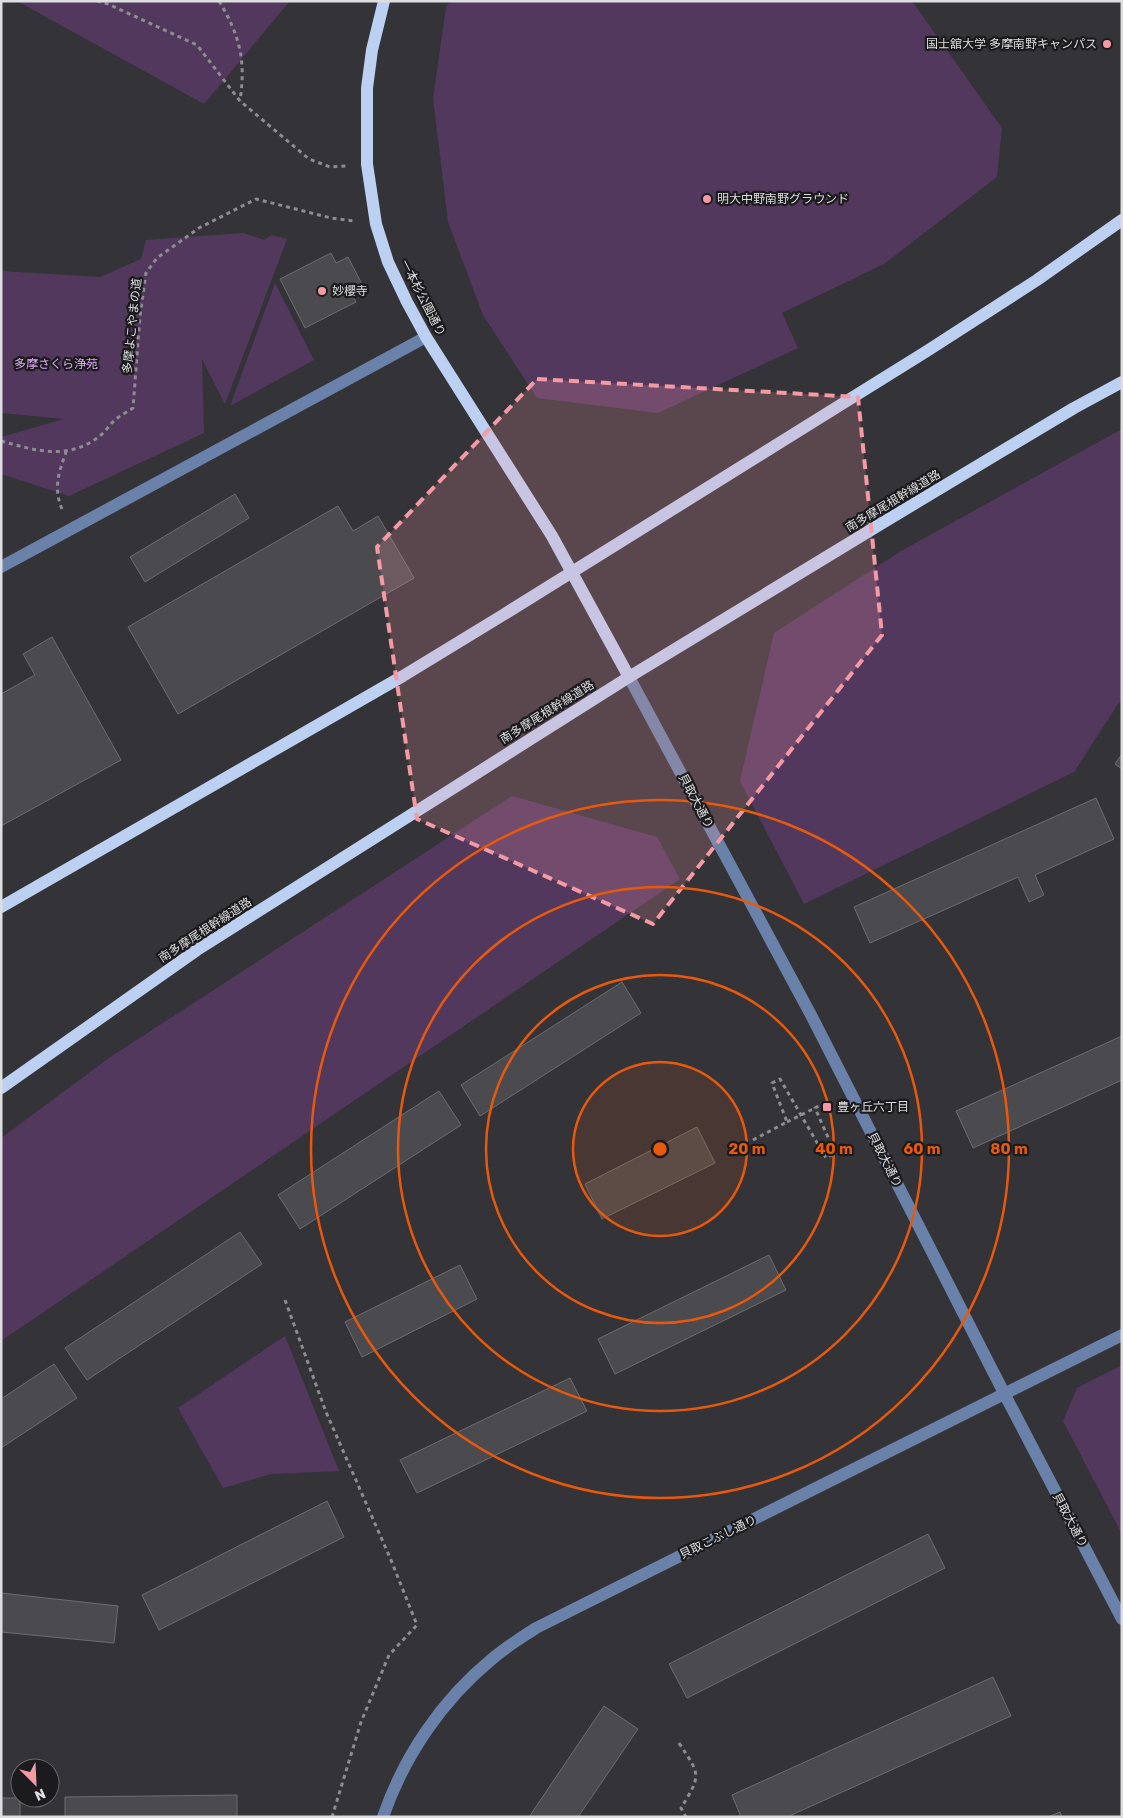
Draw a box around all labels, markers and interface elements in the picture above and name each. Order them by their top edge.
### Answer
place label: 国士舘大学 多摩南野キャンパス [926,37,1097,51]
marker: 国士舘大学 多摩南野キャンパス [1101,38,1113,50]
place label: 明大中野南野グラウンド [717,192,849,206]
marker: 明大中野南野グラウンド [701,193,713,205]
street label: 一本杉公園通り [398,257,448,339]
street label: 多摩よこやまの道 [120,278,144,374]
place label: 妙櫻寺 [332,284,368,298]
marker: 妙櫻寺 [316,285,328,297]
park label: 多摩さくら浄苑 [14,357,98,371]
street label: 南多摩尾根幹線道路 [843,467,943,535]
street label: 南多摩尾根幹線道路 [497,677,597,747]
street label: 貝取大通り [676,771,716,831]
street label: 南多摩尾根幹線道路 [156,895,254,965]
place label: 豊ヶ丘六丁目 [837,1100,909,1114]
marker: 豊ヶ丘六丁目 [821,1101,833,1113]
street label: 貝取大通り [865,1130,905,1190]
centre of rings [651,1140,669,1158]
text: 20 m [729,1140,765,1158]
text: 40 m [815,1140,853,1158]
text: 60 m [904,1140,940,1158]
text: 80 m [990,1140,1028,1158]
street label: 貝取大通り [1050,1490,1090,1550]
street label: 貝取こぶし通り [677,1512,759,1562]
north arrow [10,1758,60,1808]
text: N [32,1785,48,1804]

